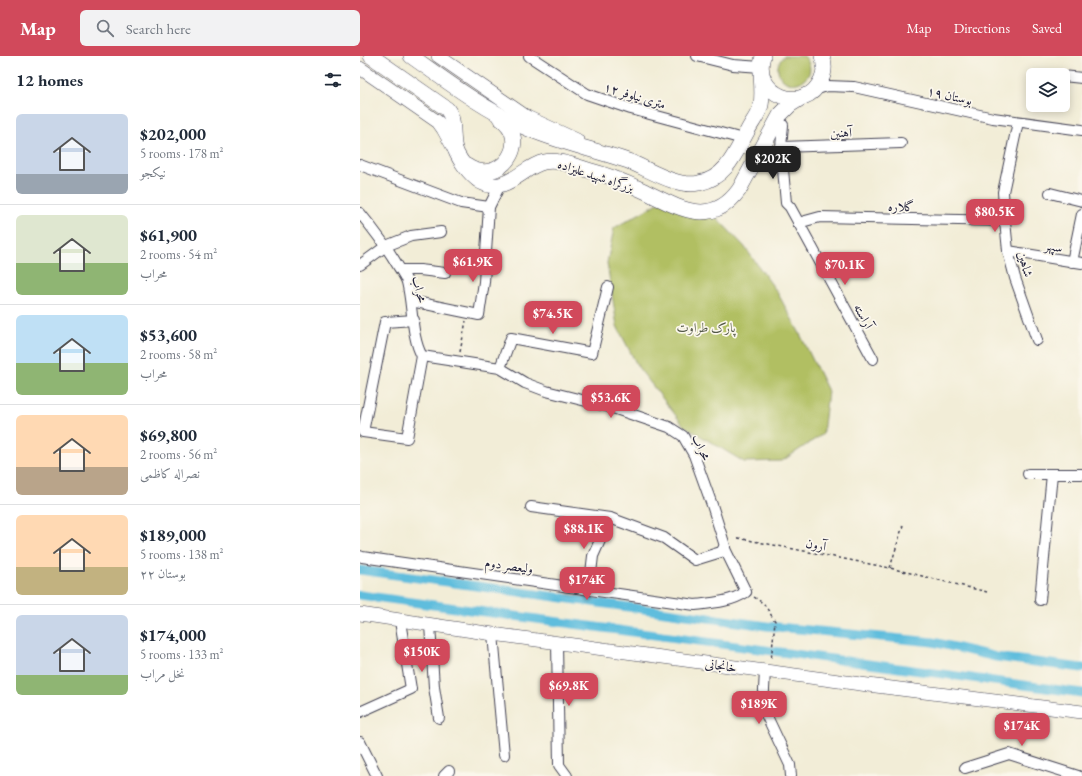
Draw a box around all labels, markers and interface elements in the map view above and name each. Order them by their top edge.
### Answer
search box [80,10,360,46]
text: Map [20,16,56,41]
icon: search [94,17,116,39]
text: Search here [126,19,191,38]
text: Map [906,19,932,37]
text: Directions [954,19,1010,37]
text: Saved [1032,19,1062,37]
map controls [1026,68,1070,112]
button: layers [1026,68,1070,112]
text: 12 homes [16,69,83,91]
icon: filters [322,69,344,91]
street label: ۱۲ متری نیلوفر [602,78,668,113]
street label: بوستان ۱۹ [926,82,974,109]
text: $202,000 [140,123,206,145]
street label: آهنین [830,124,853,141]
icon: home [48,130,96,178]
text: 5 rooms · 178 m² [140,145,224,162]
pin: $202K [745,146,801,180]
text: $202K [755,150,791,167]
street label: بزرگراه شهید علیزاده [555,155,637,196]
text: نیکجو [140,164,166,181]
street label: گلاره [888,198,914,215]
pin: $80.5K [962,199,1028,233]
text: $80.5K [975,203,1015,220]
text: $61,900 [140,224,197,246]
icon: home [48,231,96,279]
street label: سپهر [1042,236,1064,257]
text: 2 rooms · 54 m² [140,246,217,263]
pin: $61.9K [440,249,506,283]
street label: شاهین [1014,249,1037,279]
pin: $70.1K [812,252,878,286]
text: $61.9K [453,253,493,270]
text: $70.1K [825,256,865,273]
text: محراب [140,265,167,282]
street label: محراب [408,274,431,305]
pin: $74.5K [520,301,586,335]
street label: آراسته [850,301,878,333]
text: $74.5K [533,305,573,322]
park label: پارک طراوت [677,319,736,337]
text: $53,600 [140,324,197,346]
icon: home [48,331,96,379]
text: 2 rooms · 58 m² [140,346,217,363]
text: محراب [140,365,167,382]
pin: $53.6K [578,385,644,419]
text: $53.6K [591,389,631,406]
text: $69,800 [140,424,197,446]
icon: home [48,431,96,479]
street label: محراب [688,431,715,463]
text: 2 rooms · 56 m² [140,446,217,463]
text: نصراله کاظمی [140,465,200,482]
pin: $88.1K [551,516,617,550]
text: $88.1K [564,520,604,537]
text: $189,000 [140,524,206,546]
icon: home [48,531,96,579]
street label: آرون [804,534,829,555]
text: 5 rooms · 138 m² [140,546,224,563]
street label: ولیعصر دوم [483,554,534,580]
text: بوستان ۲۲ [140,565,186,582]
pin: $174K [559,567,615,601]
text: $174K [569,571,605,588]
text: $174,000 [140,624,206,646]
icon: home [48,631,96,679]
pin: $150K [394,639,450,673]
text: $150K [404,643,440,660]
text: 5 rooms · 133 m² [140,646,224,663]
street label: خانجانی [704,655,738,676]
text: نخل مراب [140,665,185,682]
pin: $69.8K [536,673,602,707]
text: $69.8K [549,677,589,694]
pin: $189K [731,691,787,725]
text: $189K [741,695,777,712]
pin: $174K [994,713,1050,747]
text: $174K [1004,717,1040,734]

